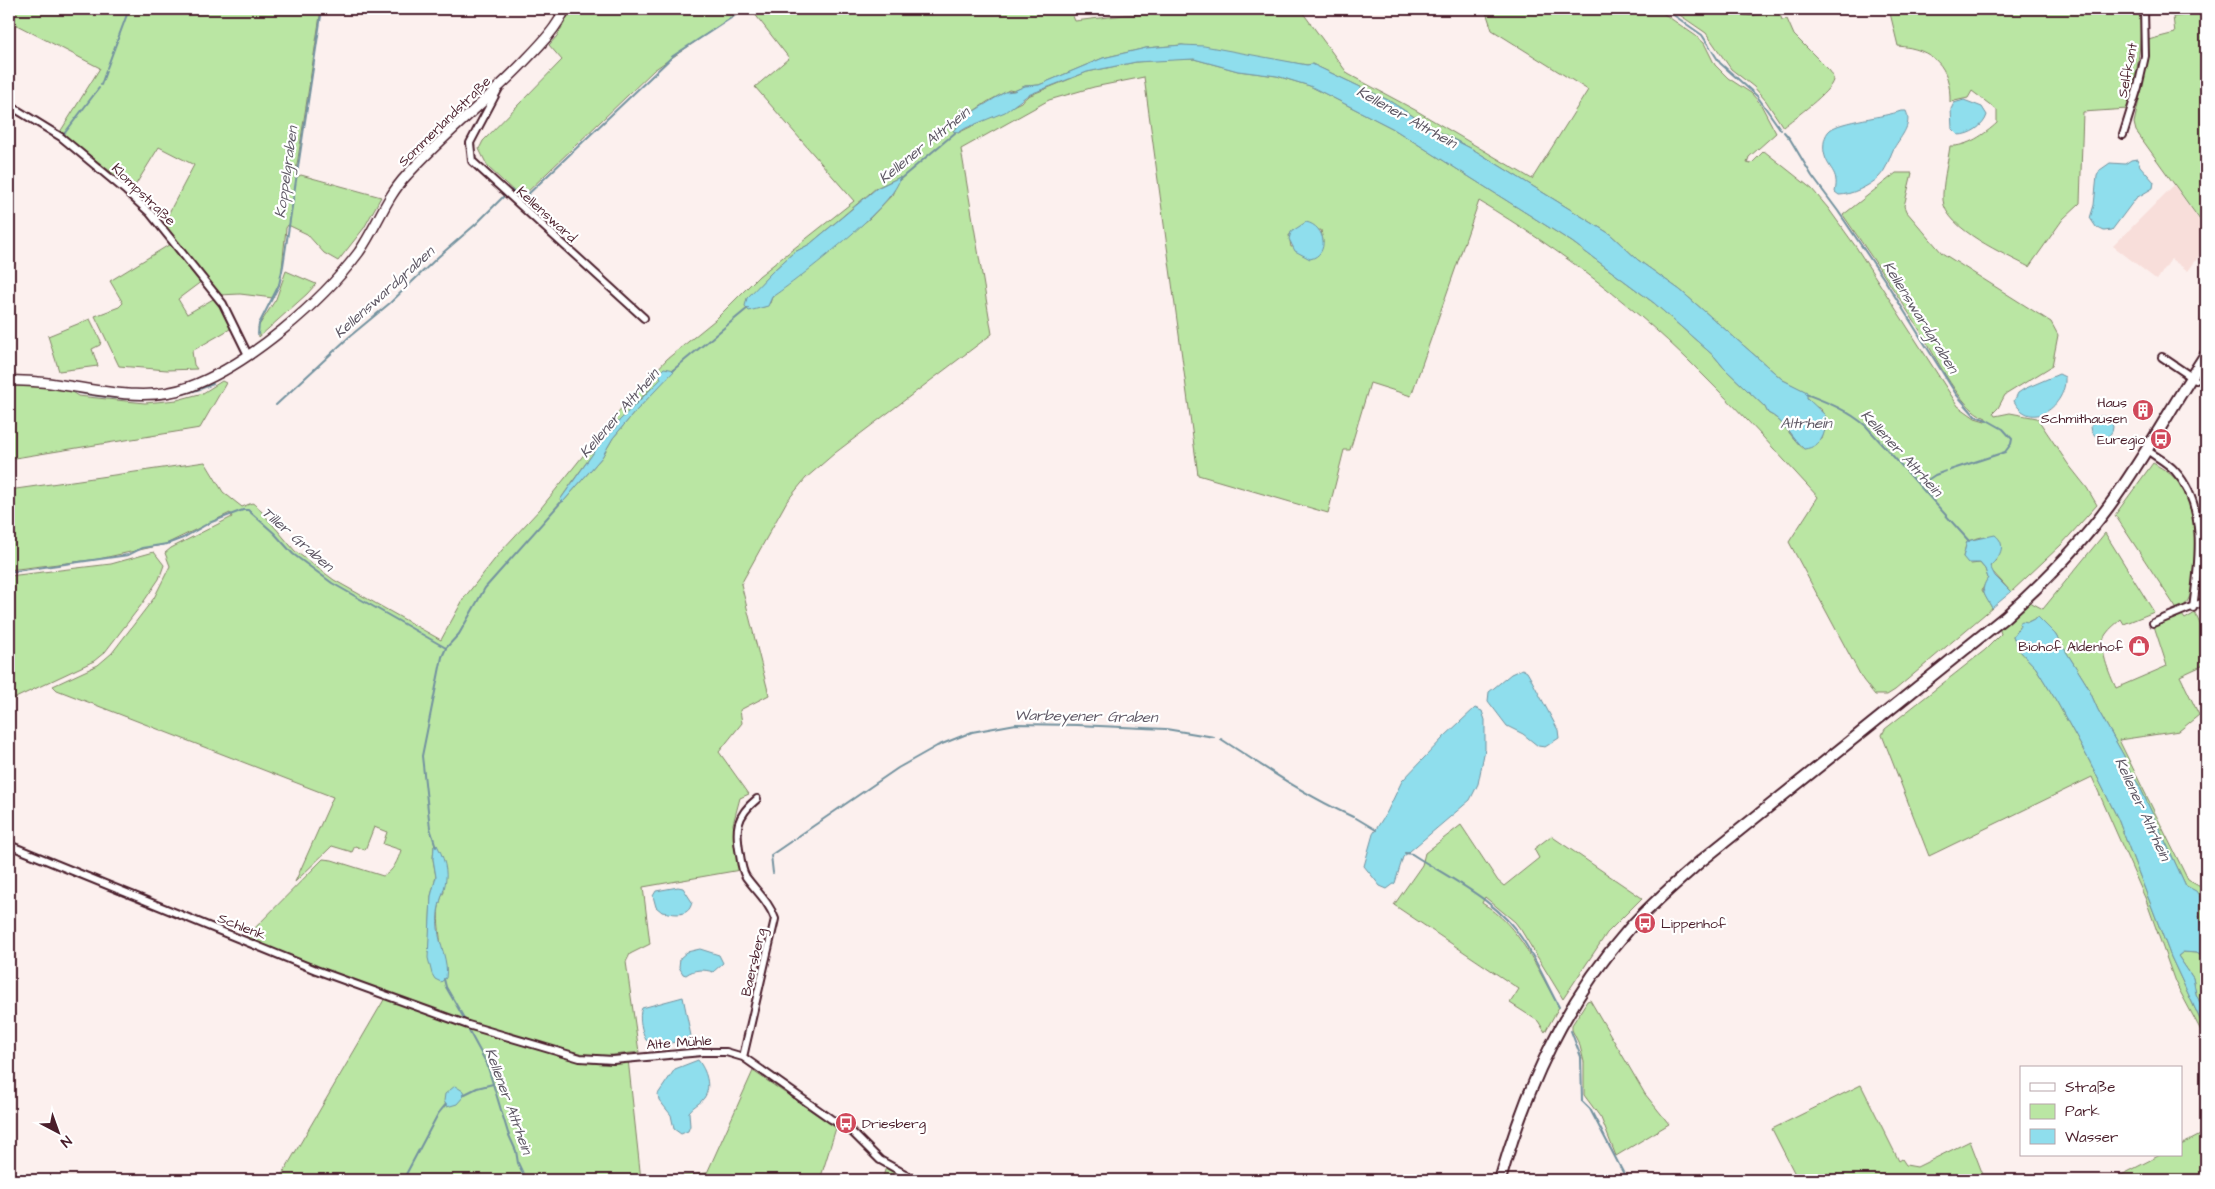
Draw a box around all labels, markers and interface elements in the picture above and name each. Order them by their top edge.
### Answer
street label: Selfkant [2113,41,2143,99]
street label: Sommerlandstraße [394,72,496,171]
water label: Kellener Altrhein [1353,81,1462,154]
water label: Kellener Altrhein [874,101,975,189]
water label: Koppelgraben [270,123,305,219]
street label: Klompstraße [107,159,180,231]
street label: Kellensward [512,182,581,247]
water label: Kellenswardgraben [330,241,441,344]
water label: Kellenswardgraben [1877,257,1964,379]
water label: Kellener Altrhein [575,363,665,462]
place label: Haus Schmithausen [2041,393,2127,429]
building icon: Haus Schmithausen [2131,398,2155,422]
water label: Kellener Altrhein [1856,405,1948,502]
water label: Altrhein [1780,413,1833,434]
bus stop icon: Euregio [2149,427,2173,451]
place label: Euregio [2097,430,2145,450]
water label: Tiller Graben [257,502,339,578]
shop icon: Biohof Aldenhof [2127,634,2151,658]
place label: Biohof Aldenhof [2018,637,2124,657]
water label: Warbeyener Graben [1014,705,1159,729]
water label: Kellener Altrhein [2109,754,2176,866]
street label: Schlenk [215,908,269,946]
bus stop icon: Lippenhof [1633,911,1657,935]
place label: Lippenhof [1661,914,1727,934]
street label: Baersberg [736,926,772,998]
street label: Alte Mühle [646,1031,713,1055]
water label: Kellener Altrhein [480,1045,538,1159]
legend [2020,1066,2182,1156]
text: Straße [2065,1077,2115,1098]
text: Park [2065,1101,2100,1122]
north arrow [32,1106,82,1156]
bus stop icon: Driesberg [834,1111,858,1135]
place label: Driesberg [862,1114,926,1134]
text: Wasser [2065,1127,2118,1148]
text: N [56,1131,76,1152]

